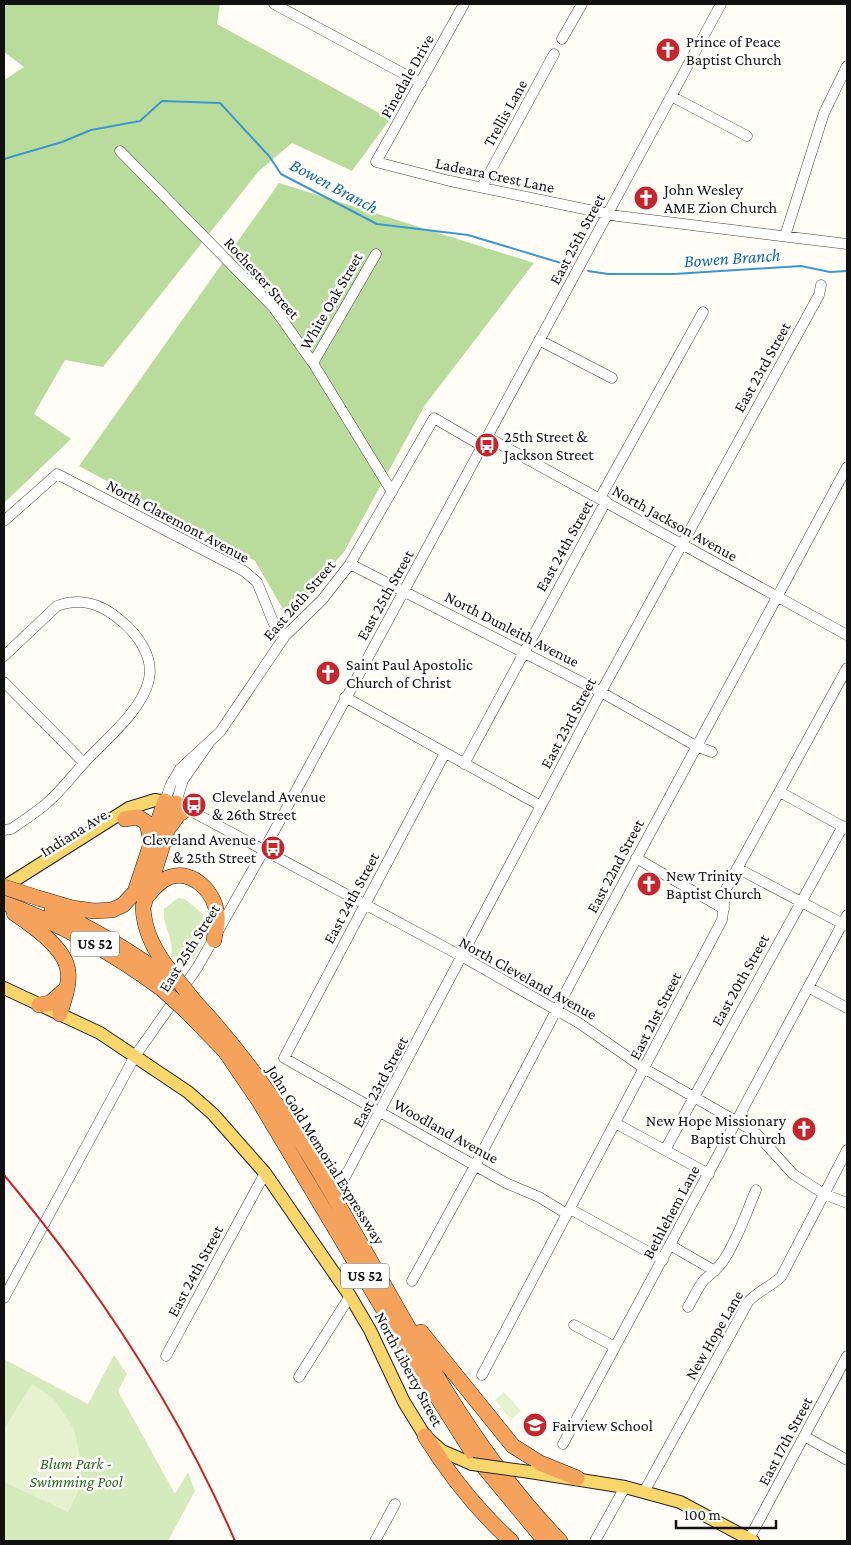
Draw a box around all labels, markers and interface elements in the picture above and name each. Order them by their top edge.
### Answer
street label: Pinedale Drive [377,31,437,121]
place label: Prince of Peace Baptist Church [686,33,782,69]
church icon: Prince of Peace Baptist Church [655,37,681,63]
street label: Trellis Lane [480,77,530,149]
street label: Ladeara Crest Lane [434,154,556,196]
water label: Bowen Branch [287,155,382,218]
place label: John Wesley AME Zion Church [662,181,778,216]
church icon: John Wesley AME Zion Church [633,185,659,211]
street label: East 25th Street [546,190,608,287]
street label: Rochester Street [221,234,303,323]
water label: Bowen Branch [683,245,781,271]
street label: White Oak Street [296,249,366,352]
street label: East 23rd Street [730,318,794,415]
place label: 25th Street & Jackson Street [502,428,594,464]
bus stop icon: 25th Street & Jackson Street [474,432,500,458]
street label: North Claremont Avenue [104,476,252,566]
street label: North Jackson Avenue [609,482,740,565]
street label: East 24th Street [532,497,596,594]
street label: East 25th Street [353,546,417,643]
street label: East 26th Street [260,556,339,644]
street label: North Dunleith Avenue [442,588,582,670]
place label: Saint Paul Apostolic Church of Christ [346,656,473,691]
church icon: Saint Paul Apostolic Church of Christ [315,660,341,686]
street label: East 23rd Street [537,674,599,771]
place label: Cleveland Avenue & 26th Street [212,788,326,823]
bus stop icon: Cleveland Avenue & 26th Street [181,792,207,818]
street label: Indiana Ave. [37,804,113,860]
street label: East 22nd Street [583,816,647,916]
place label: Cleveland Avenue & 25th Street [142,831,257,866]
bus stop icon: Cleveland Avenue & 25th Street [260,835,286,861]
street label: East 24th Street [320,849,383,947]
place label: New Trinity Baptist Church [666,867,762,903]
church icon: New Trinity Baptist Church [636,871,662,897]
street label: East 25th Street [155,900,223,995]
street label: East 20th Street [708,931,772,1029]
road number: US 52 [71,932,119,956]
street label: North Cleveland Avenue [456,933,600,1023]
street label: East 21st Street [626,969,685,1062]
street label: East 23rd Street [349,1033,411,1130]
street label: John Gold Memorial Expressway [262,1061,389,1249]
street label: Woodland Avenue [391,1095,501,1167]
place label: New Hope Missionary Baptist Church [646,1112,787,1148]
church icon: New Hope Missionary Baptist Church [791,1116,817,1142]
street label: Bethlehem Lane [639,1162,703,1262]
street label: East 24th Street [164,1222,227,1320]
road number: US 52 [341,1264,389,1288]
street label: New Hope Lane [682,1287,747,1383]
street label: North Liberty Street [371,1309,447,1430]
street label: East 17th Street [755,1393,816,1488]
school or university icon: Fairview School [522,1412,548,1438]
place label: Fairview School [552,1417,653,1434]
park label: Blum Park - Swimming Pool [29,1455,124,1491]
scale bar [676,1498,776,1530]
text: 100 m [684,1507,721,1523]

